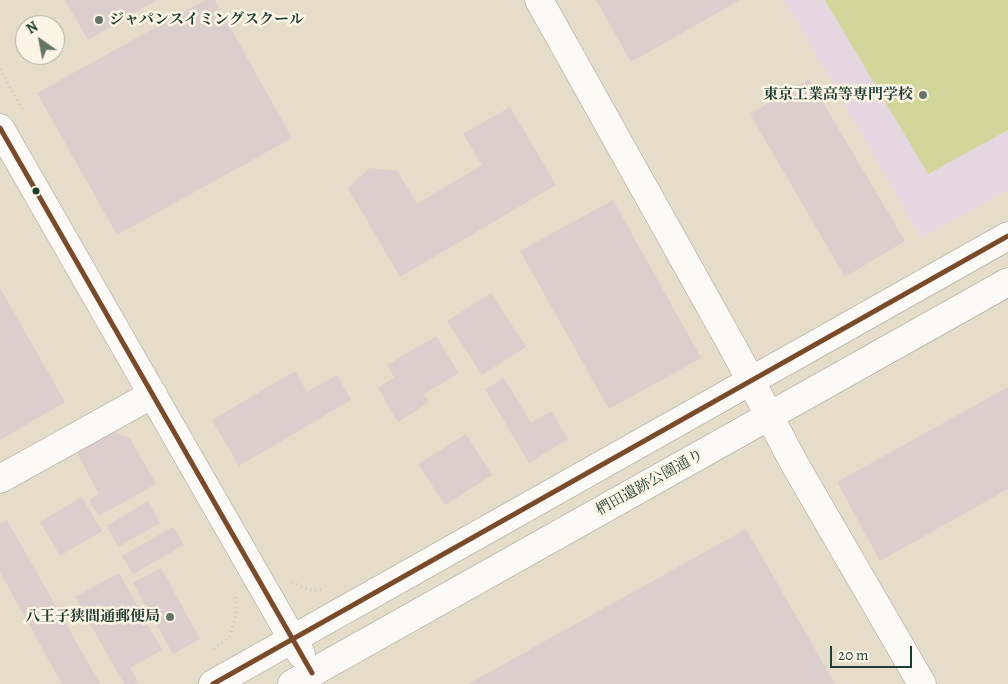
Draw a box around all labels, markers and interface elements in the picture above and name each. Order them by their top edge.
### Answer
place label: ジャパンスイミングスクール [109,11,304,29]
marker: ジャパンスイミングスクール [93,14,105,26]
north arrow [15,15,65,65]
text: N [23,17,42,39]
place label: 東京工業高等専門学校 [763,86,913,104]
marker: 東京工業高等専門学校 [917,89,929,101]
unlabelled marker [31,186,41,196]
street label: 椚田遺跡公園通り [593,446,707,520]
place label: 八王子狭間通郵便局 [25,608,160,626]
marker: 八王子狭間通郵便局 [164,611,176,623]
scale bar [833,636,916,668]
text: 20 m [838,645,869,665]

